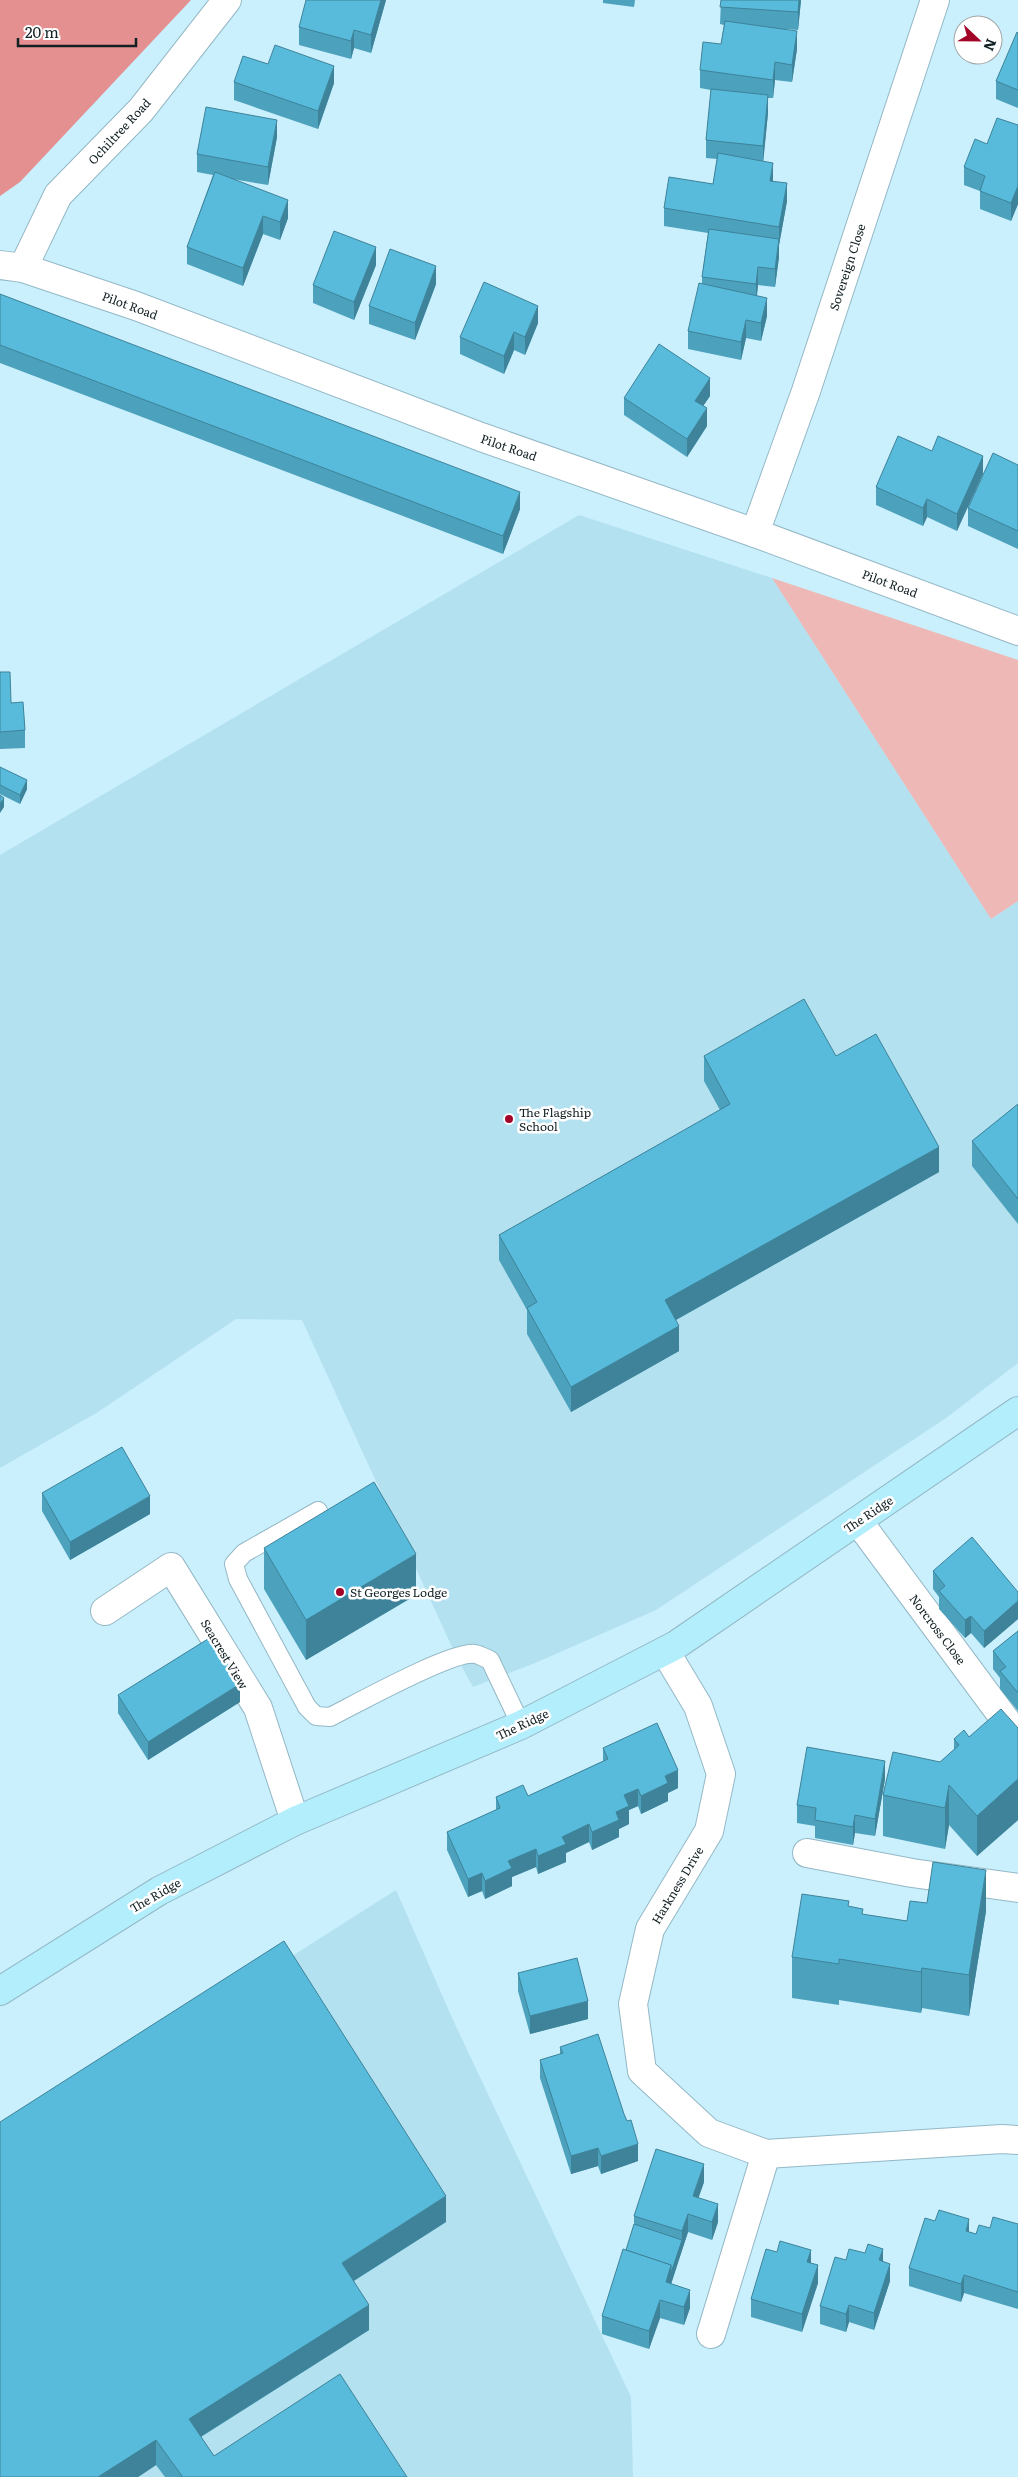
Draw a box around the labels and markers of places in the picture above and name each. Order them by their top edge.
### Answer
place label: The Flagship School [519,1103,591,1135]
marker: The Flagship School [503,1113,515,1125]
place label: St Georges Lodge [350,1583,447,1601]
marker: St Georges Lodge [334,1586,346,1598]

